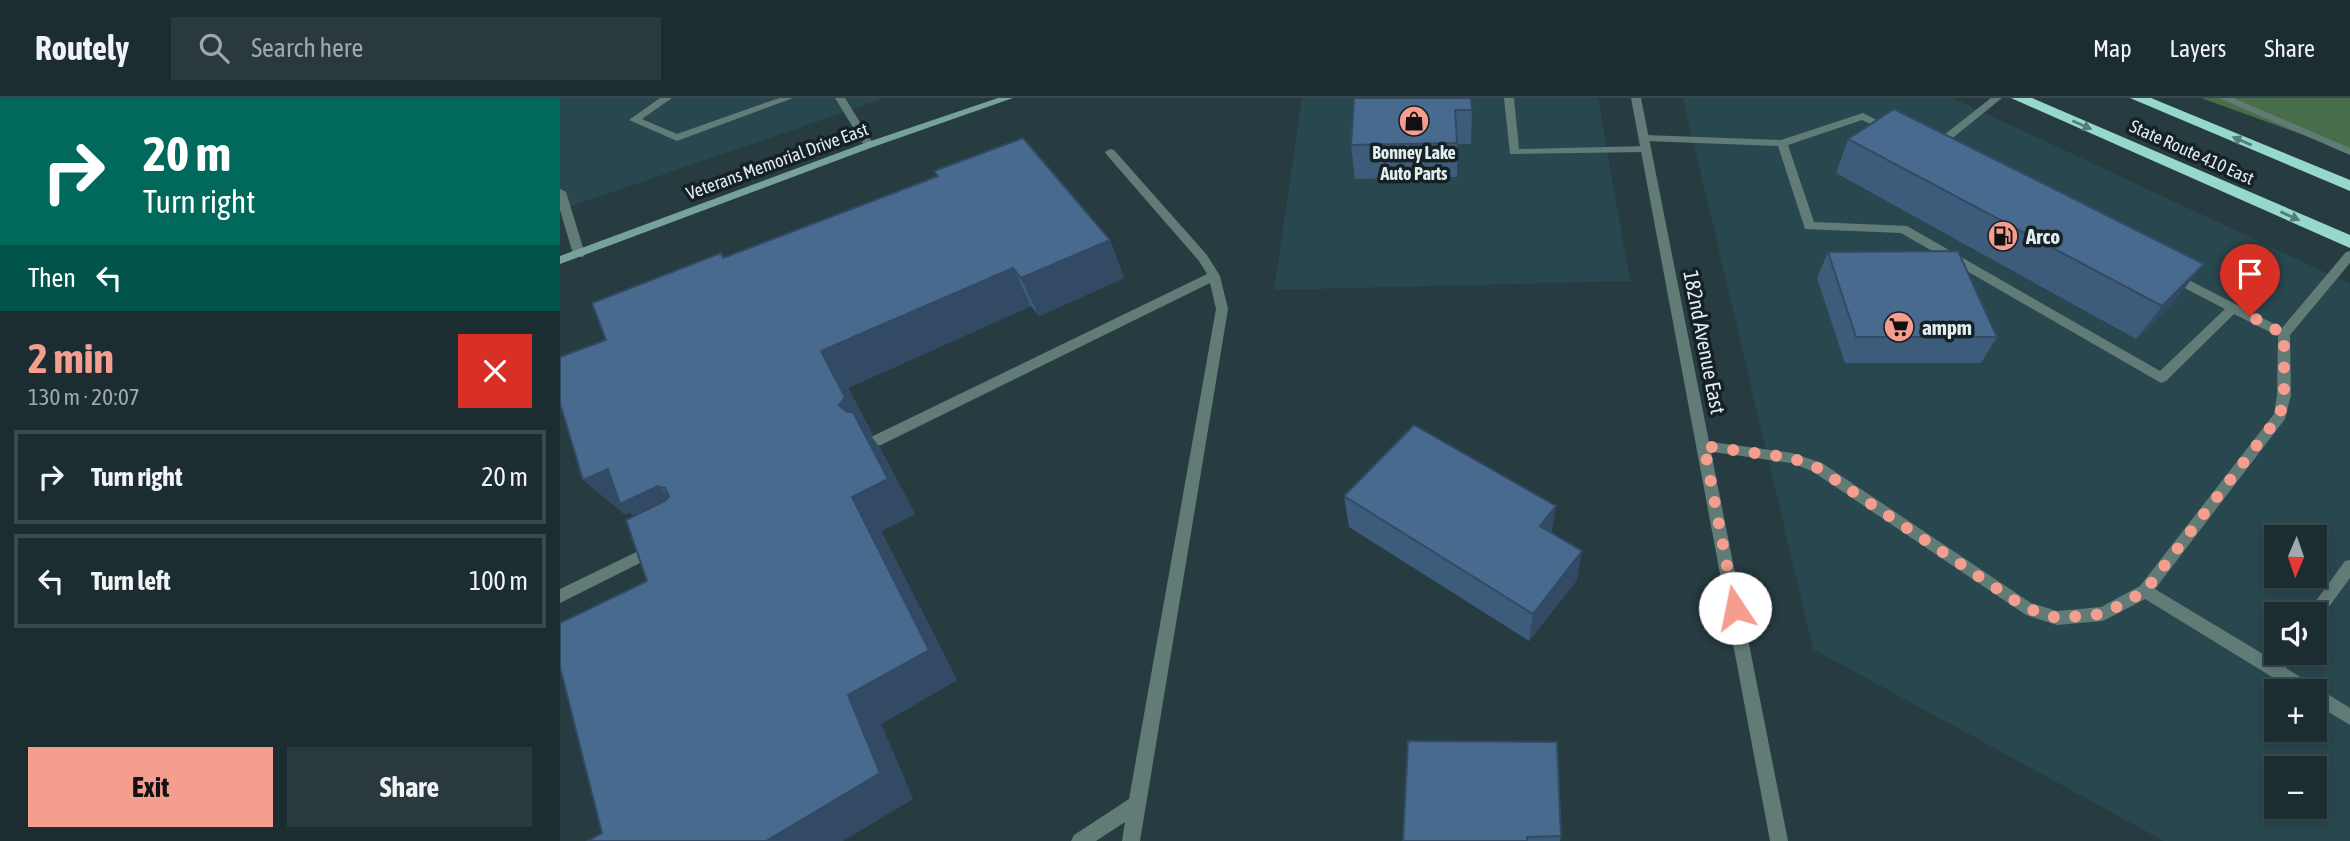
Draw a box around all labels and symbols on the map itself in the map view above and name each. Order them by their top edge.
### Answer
shop icon: Bonney Lake Auto Parts [1397,104,1431,138]
street label: State Route 410 East [2127,115,2257,189]
street label: Veterans Memorial Drive East [683,118,871,204]
one-way arrow [2071,120,2092,131]
one-way arrow [2231,135,2252,146]
place label: Bonney Lake Auto Parts [1372,142,1456,184]
one-way arrow [2280,210,2300,222]
fuel station icon: Arco [1986,219,2020,253]
place label: Arco [2025,224,2060,248]
pin [2220,244,2280,316]
street label: 182nd Avenue East [1679,268,1731,416]
supermarket icon: ampm [1882,310,1916,344]
place label: ampm [1922,315,1972,339]
north arrow [2264,525,2328,588]
position arrow [1698,571,1772,645]

